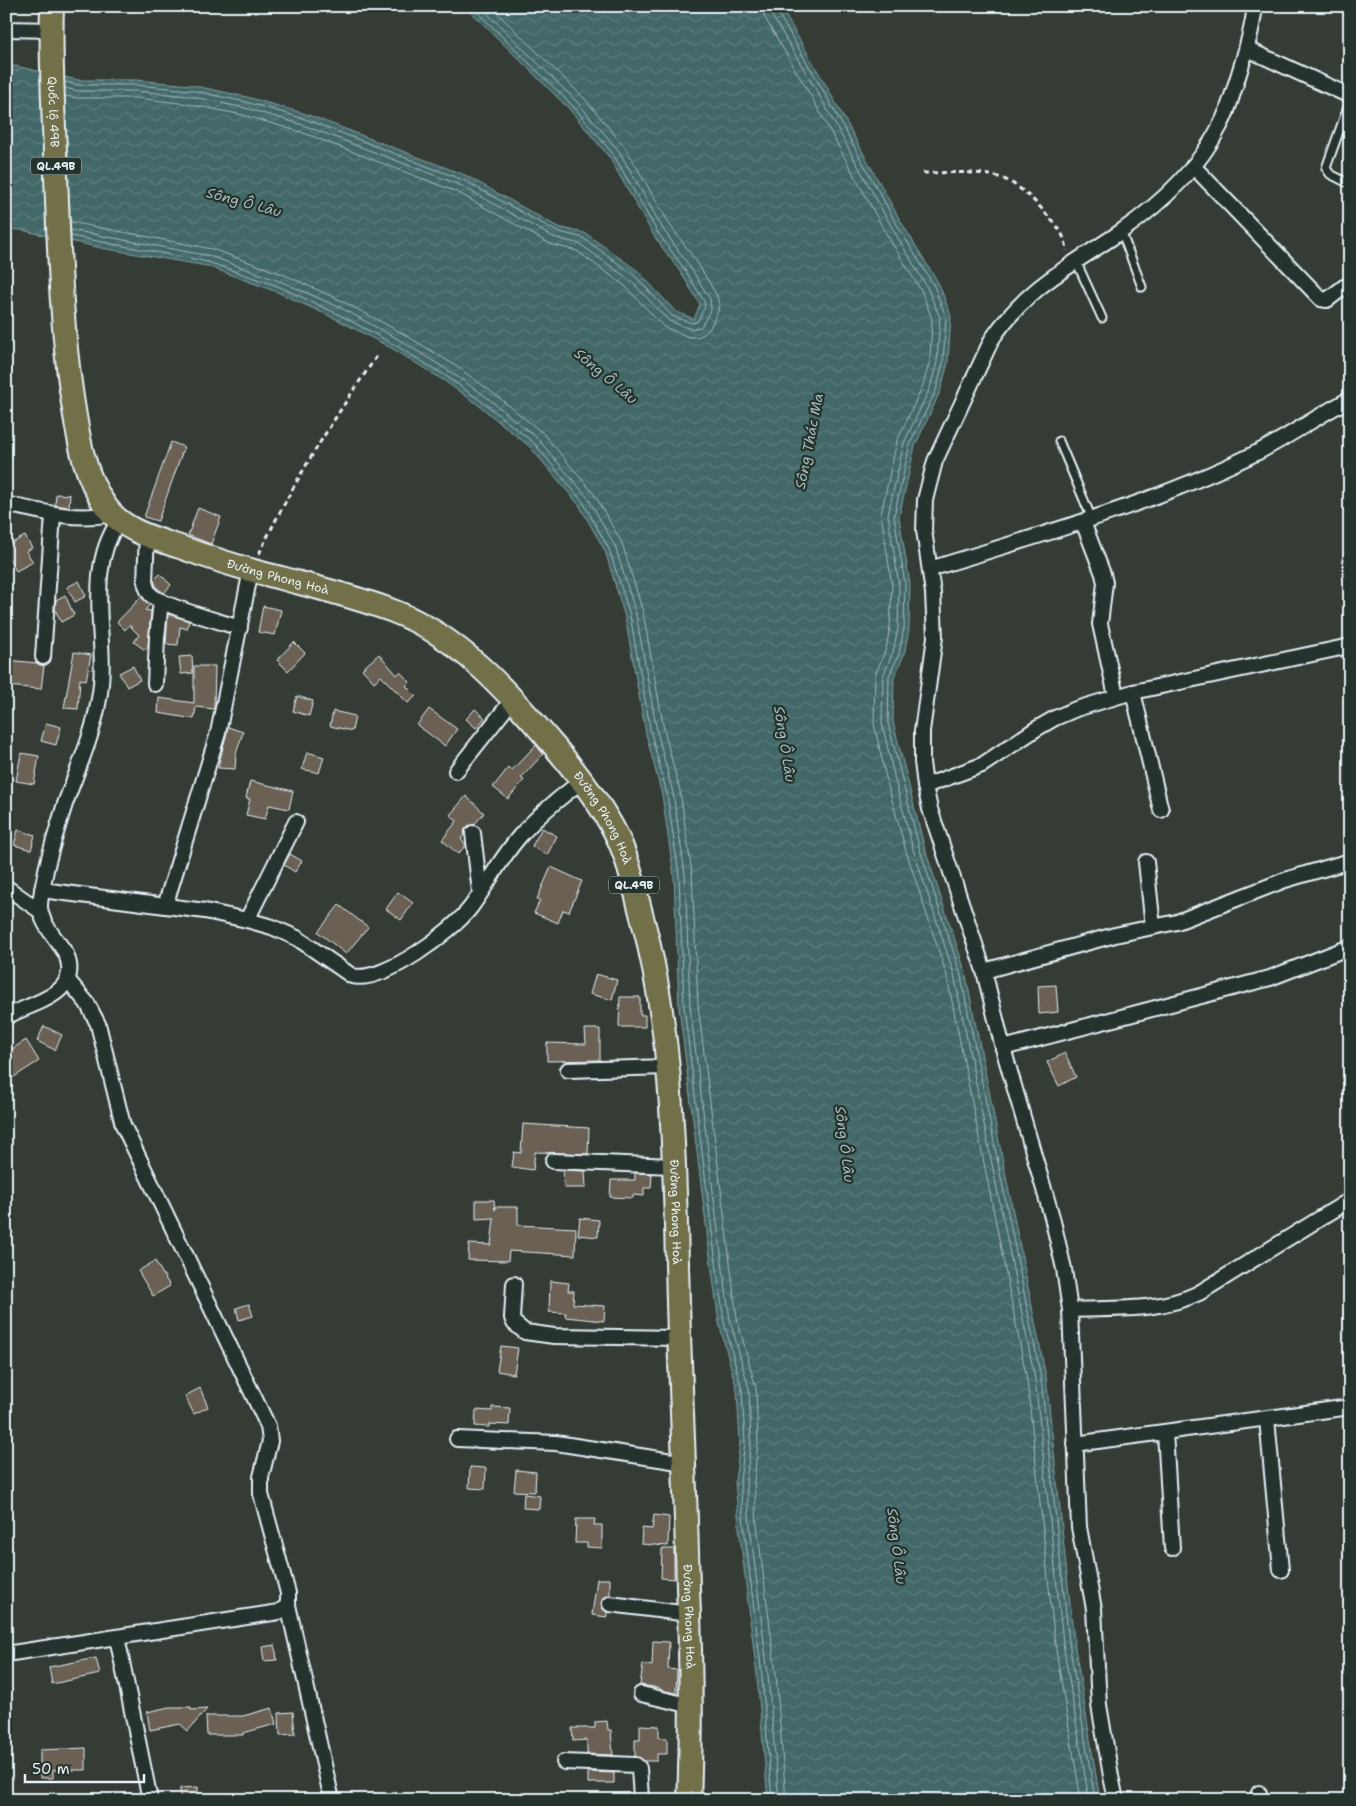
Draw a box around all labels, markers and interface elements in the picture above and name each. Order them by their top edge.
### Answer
street label: Quốc lộ 49B [44,76,63,148]
road number: QL.49B [31,158,81,175]
water label: Sông Ô Lâu [204,183,284,221]
water label: Sông Ô Lâu [571,344,641,408]
water label: Sông Thác Ma [791,391,827,491]
street label: Đường Phong Hoà [225,555,331,598]
water label: Sông Ô Lâu [770,705,800,783]
street label: Đường Phong Hoà [570,768,636,867]
road number: QL.49B [609,876,659,894]
water label: Sông Ô Lâu [831,1105,859,1183]
street label: Đường Phong Hoà [666,1159,685,1265]
water label: Sông Ô Lâu [883,1507,911,1585]
street label: Đường Phong Hoà [679,1564,698,1670]
scale bar [25,1751,144,1783]
text: 50 m [32,1759,70,1779]

